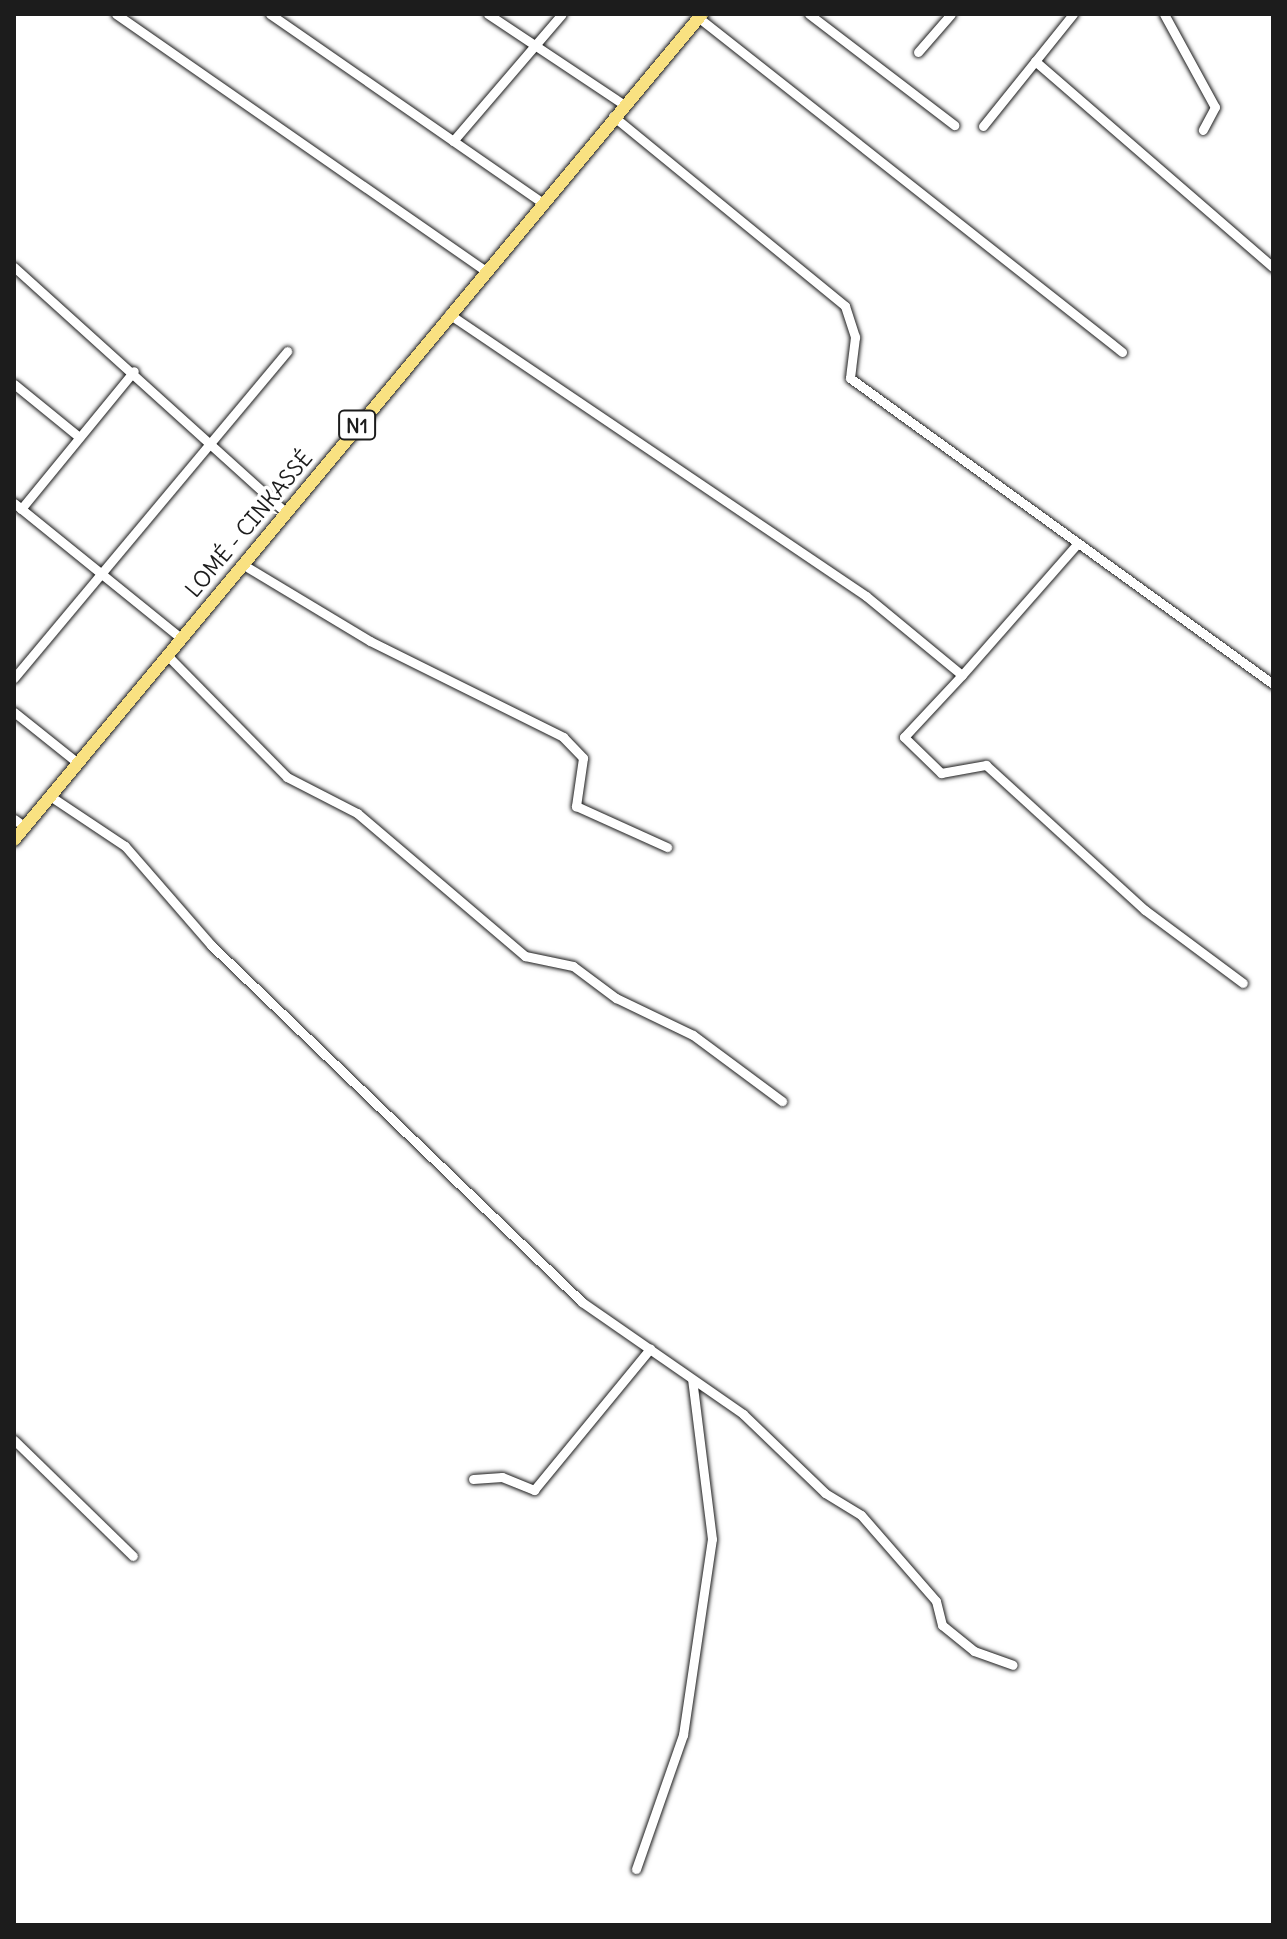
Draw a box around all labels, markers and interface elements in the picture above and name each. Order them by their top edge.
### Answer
road number: N1 [337,409,377,441]
street label: LOMÉ - CINKASSÉ [180,445,318,603]

